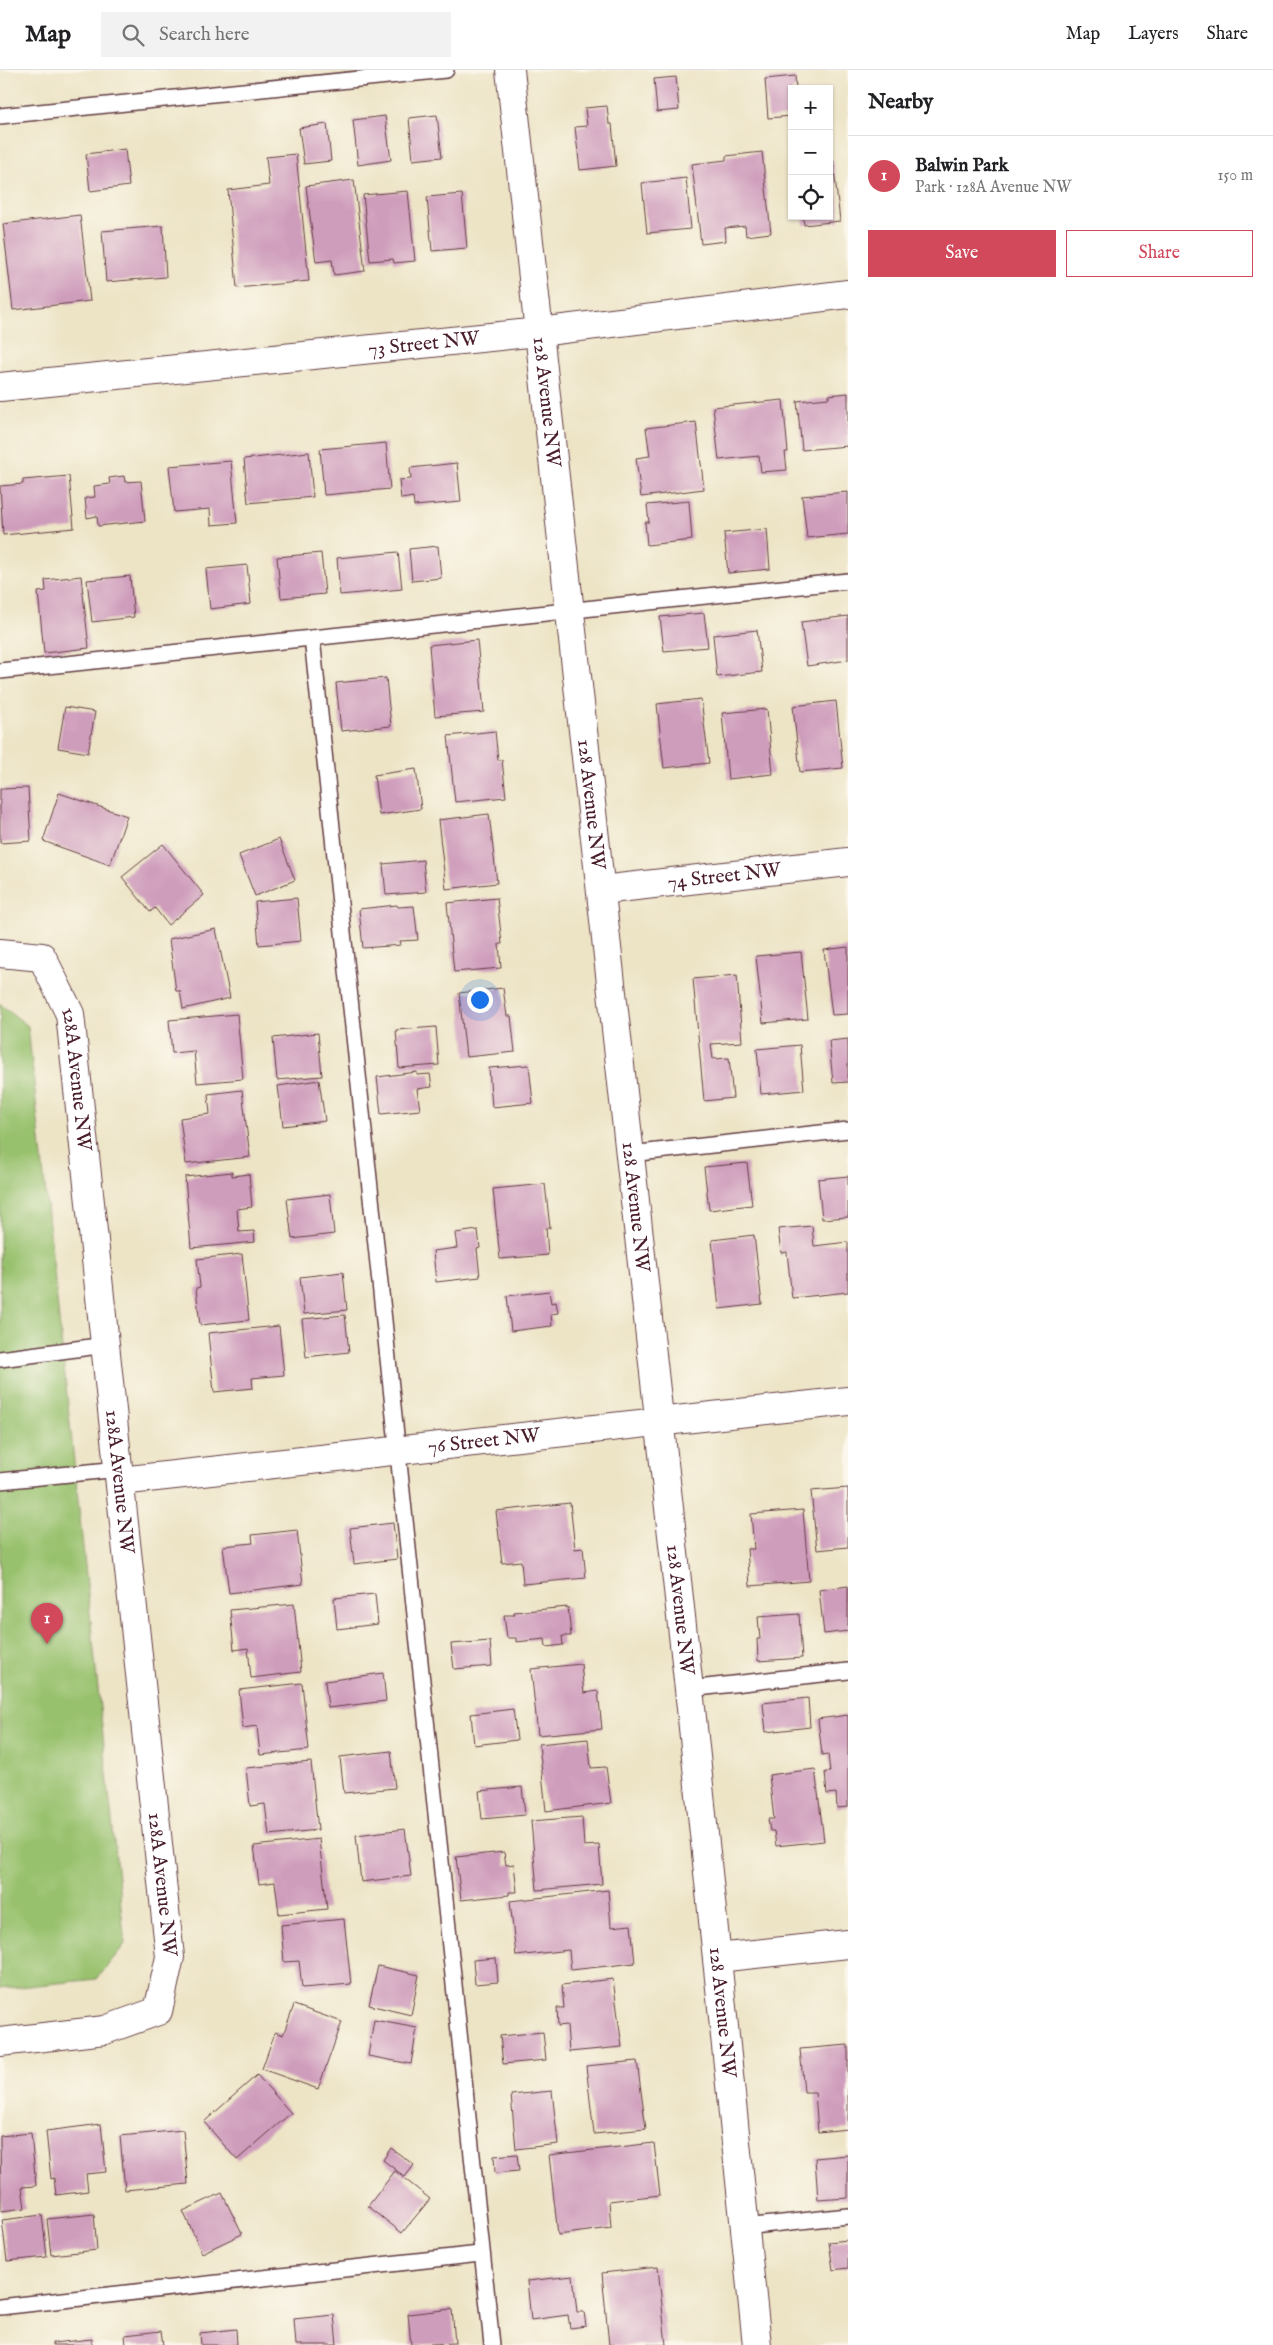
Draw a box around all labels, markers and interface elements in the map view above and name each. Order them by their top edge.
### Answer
search box [101,12,451,57]
text: Map [25,19,71,50]
icon: search [119,21,147,49]
text: Search here [159,23,250,47]
text: Map [1066,23,1100,46]
text: Layers [1128,23,1179,46]
text: Share [1207,23,1248,46]
map controls [788,85,833,220]
button: + [788,85,833,130]
text: Nearby [868,89,933,116]
button: − [788,130,833,175]
text: Balwin Park [915,154,1009,178]
text: 1 [881,166,887,186]
text: 150 m [1218,166,1253,186]
button: locate [788,175,833,220]
text: Park · 128A Avenue NW [915,178,1071,198]
button: Save [868,230,1056,277]
button: Share [1066,230,1253,277]
street label: 73 Street NW [367,326,482,362]
street label: 128 Avenue NW [527,336,566,469]
street label: 128 Avenue NW [572,738,611,872]
street label: 74 Street NW [666,857,783,895]
your location [467,987,493,1013]
street label: 128A Avenue NW [56,1002,97,1153]
street label: 128 Avenue NW [616,1141,655,1274]
street label: 128A Avenue NW [100,1409,140,1556]
street label: 76 Street NW [426,1422,542,1460]
street label: 128 Avenue NW [661,1543,700,1677]
pin: 1 [31,1603,63,1644]
street label: 128A Avenue NW [142,1811,182,1959]
street label: 128 Avenue NW [703,1946,742,2080]

